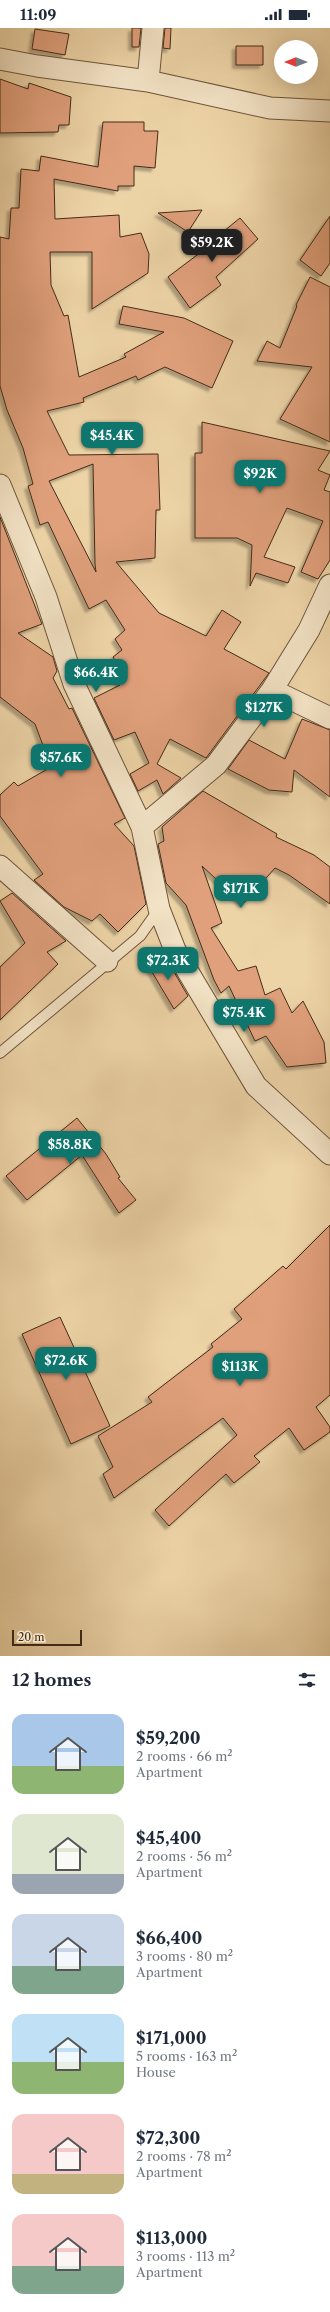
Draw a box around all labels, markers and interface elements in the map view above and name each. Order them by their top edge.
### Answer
text: 11:09 [20,5,56,24]
north arrow [274,40,318,84]
map controls [274,40,318,84]
pin: $59.2K [179,229,245,263]
text: $59.2K [190,234,234,250]
pin: $45.4K [79,422,145,456]
text: $45.4K [90,427,134,443]
pin: $92K [236,460,284,494]
text: $92K [243,465,277,481]
pin: $66.4K [63,659,129,693]
text: $66.4K [74,664,118,680]
pin: $127K [236,694,292,728]
text: $127K [245,699,283,715]
pin: $57.6K [28,744,94,778]
text: $57.6K [40,749,82,765]
pin: $171K [213,875,269,909]
text: $171K [223,880,259,896]
pin: $72.3K [135,947,201,981]
text: $72.3K [146,952,190,968]
pin: $75.4K [211,999,277,1033]
text: $75.4K [223,1004,265,1020]
pin: $58.8K [37,1131,103,1165]
text: $58.8K [48,1136,92,1152]
pin: $72.6K [33,1347,99,1381]
text: $72.6K [44,1352,88,1368]
pin: $113K [212,1353,268,1387]
text: $113K [222,1358,258,1374]
scale bar [12,1628,82,1647]
text: 20 m [18,1630,44,1644]
icon: filters [296,1669,318,1691]
text: 12 homes [12,1670,91,1690]
text: $59,200 [136,1728,201,1748]
icon: home [44,1730,92,1778]
text: 2 rooms · 66 m² [136,1748,233,1764]
text: Apartment [136,1764,203,1780]
text: $45,400 [136,1828,201,1848]
icon: home [44,1830,92,1878]
text: 2 rooms · 56 m² [136,1848,232,1864]
text: Apartment [136,1864,203,1880]
text: $66,400 [136,1928,202,1948]
icon: home [44,1930,92,1978]
text: 3 rooms · 80 m² [136,1948,233,1964]
text: Apartment [136,1964,203,1980]
text: $171,000 [136,2028,207,2048]
icon: home [44,2030,92,2078]
text: 5 rooms · 163 m² [136,2048,237,2064]
text: House [136,2064,176,2080]
text: $72,300 [136,2128,200,2148]
icon: home [44,2130,92,2178]
text: 2 rooms · 78 m² [136,2148,232,2164]
text: Apartment [136,2164,203,2180]
text: $113,000 [136,2228,207,2248]
icon: home [44,2230,92,2278]
text: 3 rooms · 113 m² [136,2248,235,2264]
text: Apartment [136,2264,203,2280]

